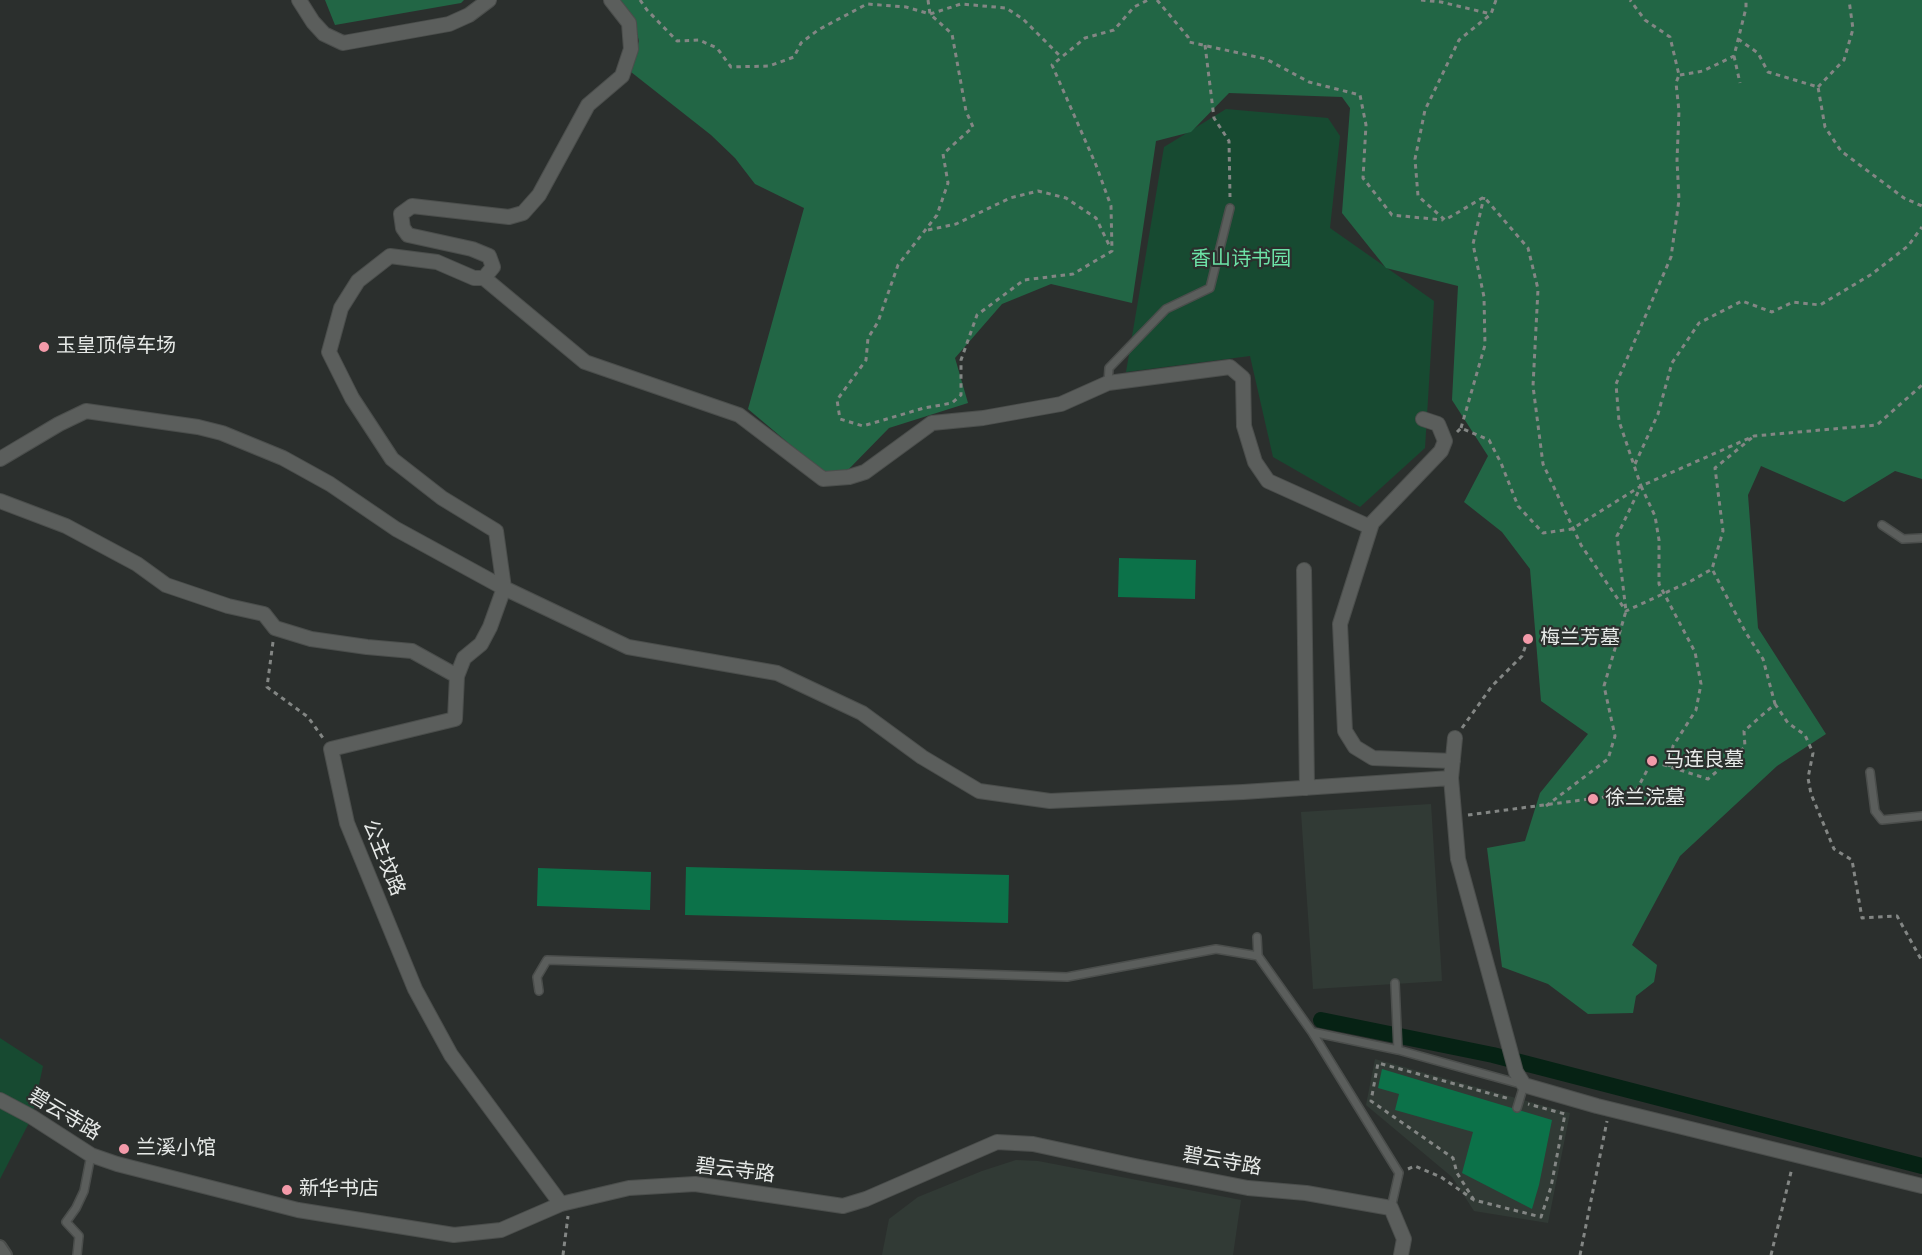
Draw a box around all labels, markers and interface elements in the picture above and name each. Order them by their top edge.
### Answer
park label: 香山诗书园 [1191,248,1291,272]
place label: 玉皇顶停车场 [56,335,176,359]
marker: 玉皇顶停车场 [37,340,51,354]
place label: 梅兰芳墓 [1540,627,1620,651]
marker: 梅兰芳墓 [1521,632,1535,646]
place label: 马连良墓 [1664,749,1744,773]
marker: 马连良墓 [1645,754,1659,768]
place label: 徐兰浣墓 [1605,787,1685,811]
marker: 徐兰浣墓 [1586,792,1600,806]
street label: 公主坟路 [357,816,409,900]
street label: 碧云寺路 [24,1084,104,1146]
place label: 兰溪小馆 [136,1137,216,1161]
marker: 兰溪小馆 [117,1142,131,1156]
street label: 碧云寺路 [1181,1143,1263,1181]
street label: 碧云寺路 [694,1154,776,1188]
place label: 新华书店 [299,1178,379,1202]
marker: 新华书店 [280,1183,294,1197]

